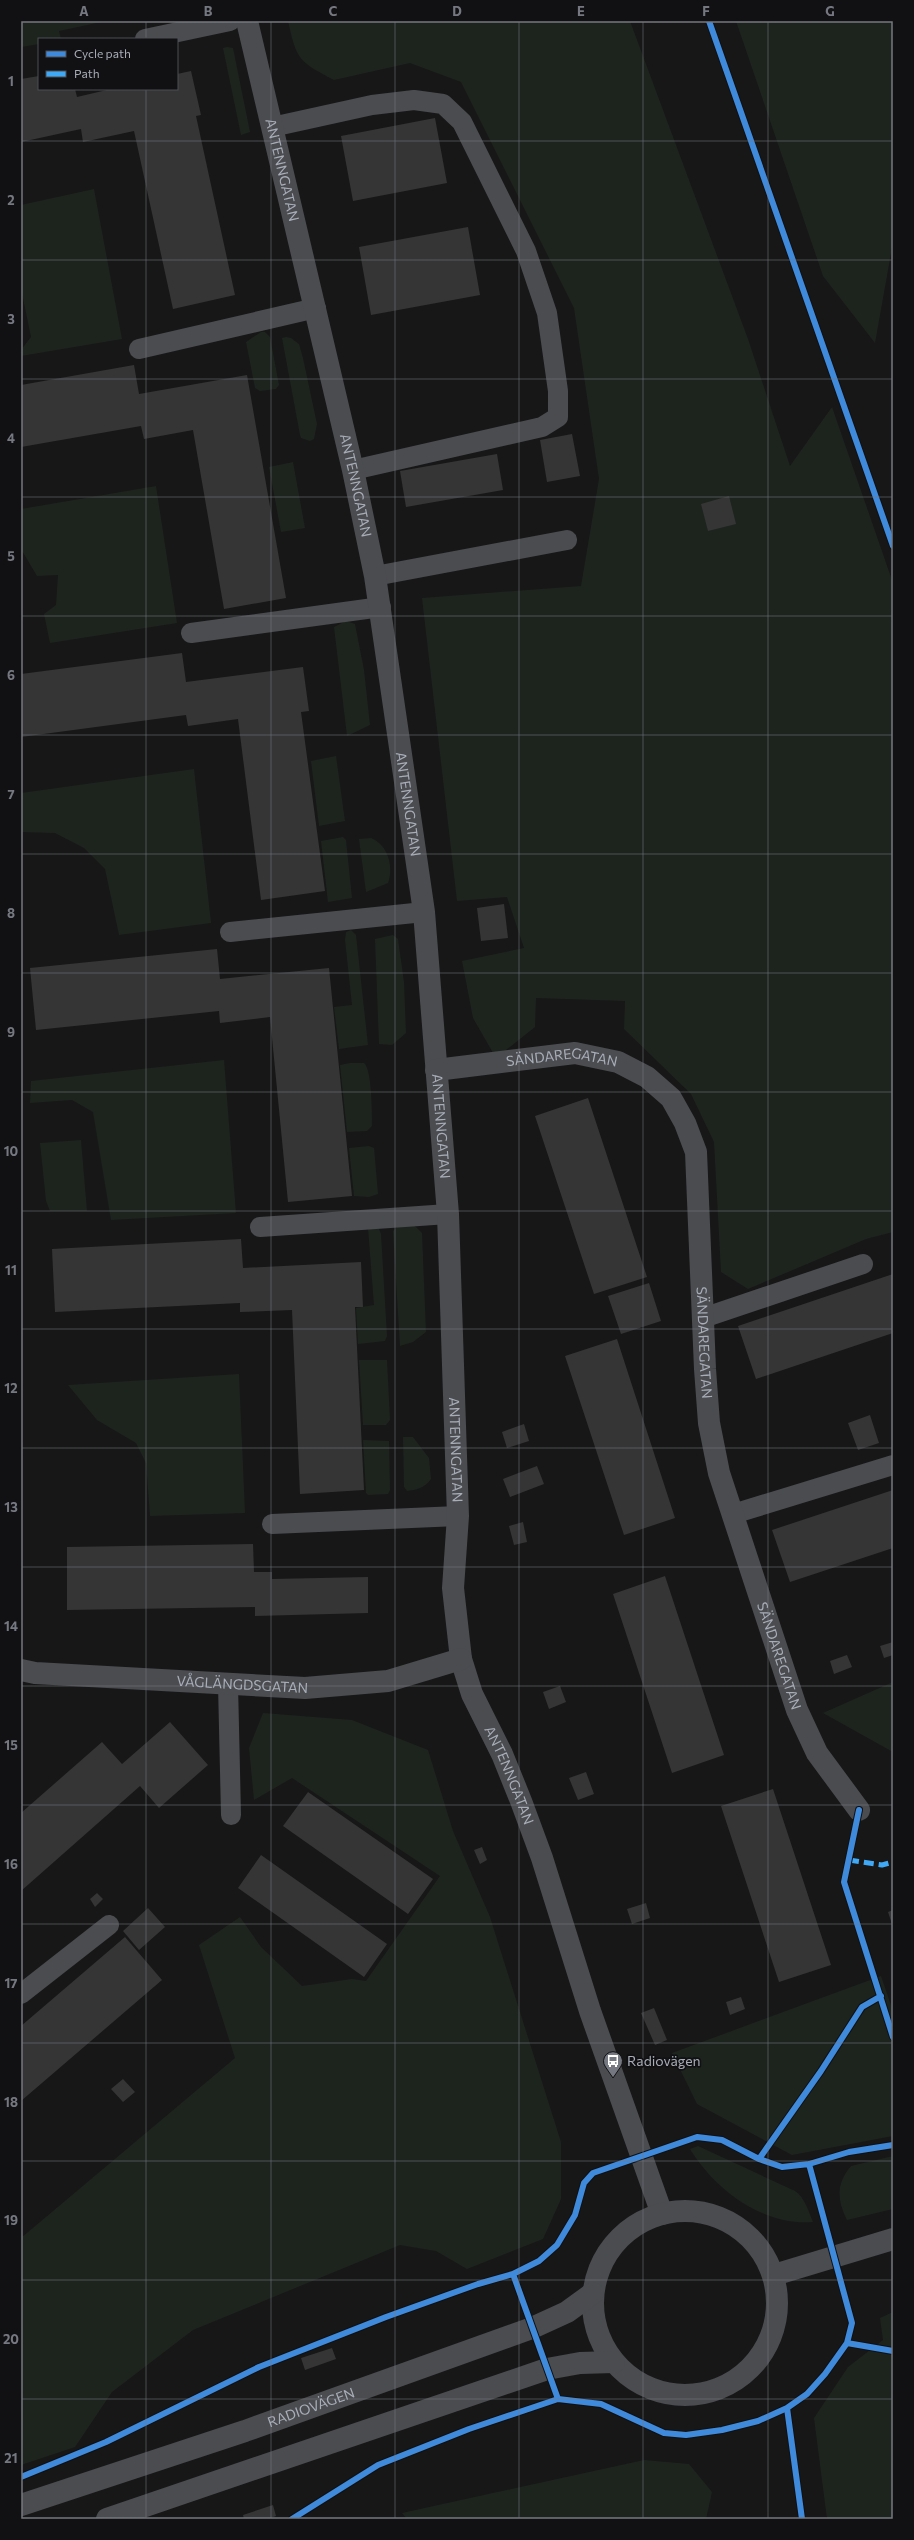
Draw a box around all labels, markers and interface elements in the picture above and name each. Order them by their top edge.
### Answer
text: A [79,3,89,19]
text: B [204,3,213,19]
text: C [329,3,338,19]
text: D [452,3,462,19]
text: E [577,3,585,19]
text: F [702,3,710,19]
text: G [825,3,835,19]
legend [38,38,178,90]
text: Cycle path [74,46,131,60]
text: Path [74,66,100,80]
text: 1 [8,73,14,89]
street label: ANTENNGATAN [262,117,303,223]
text: 2 [7,192,15,208]
text: 3 [7,311,15,327]
text: 4 [7,430,15,446]
street label: ANTENNGATAN [337,432,376,539]
text: 5 [7,548,15,564]
text: 6 [7,667,15,683]
street label: ANTENNGATAN [393,751,425,857]
text: 7 [7,786,15,802]
text: 8 [7,905,15,921]
text: 9 [7,1024,15,1040]
street label: SÄNDAREGATAN [505,1043,619,1070]
street label: ANTENNGATAN [429,1073,454,1179]
text: 10 [4,1143,19,1159]
text: 11 [5,1262,17,1278]
street label: SÄNDAREGATAN [694,1286,716,1399]
text: 12 [4,1380,18,1396]
street label: ANTENNGATAN [446,1397,467,1503]
text: 13 [4,1499,18,1515]
street label: SÄNDAREGATAN [754,1600,805,1712]
text: 14 [4,1618,18,1634]
street label: VÅGLÄNGDSGATAN [176,1672,309,1696]
street label: ANTENNGATAN [481,1723,538,1827]
text: 15 [4,1737,18,1753]
text: 16 [4,1856,18,1872]
text: 17 [4,1975,18,1991]
bus stop icon: Radiovägen [602,2050,624,2078]
place label: Radiovägen [627,2052,701,2069]
text: 18 [4,2094,18,2110]
text: 19 [4,2212,18,2228]
text: 20 [3,2331,19,2347]
street label: RADIOVÄGEN [265,2383,357,2430]
text: 21 [4,2450,18,2466]

